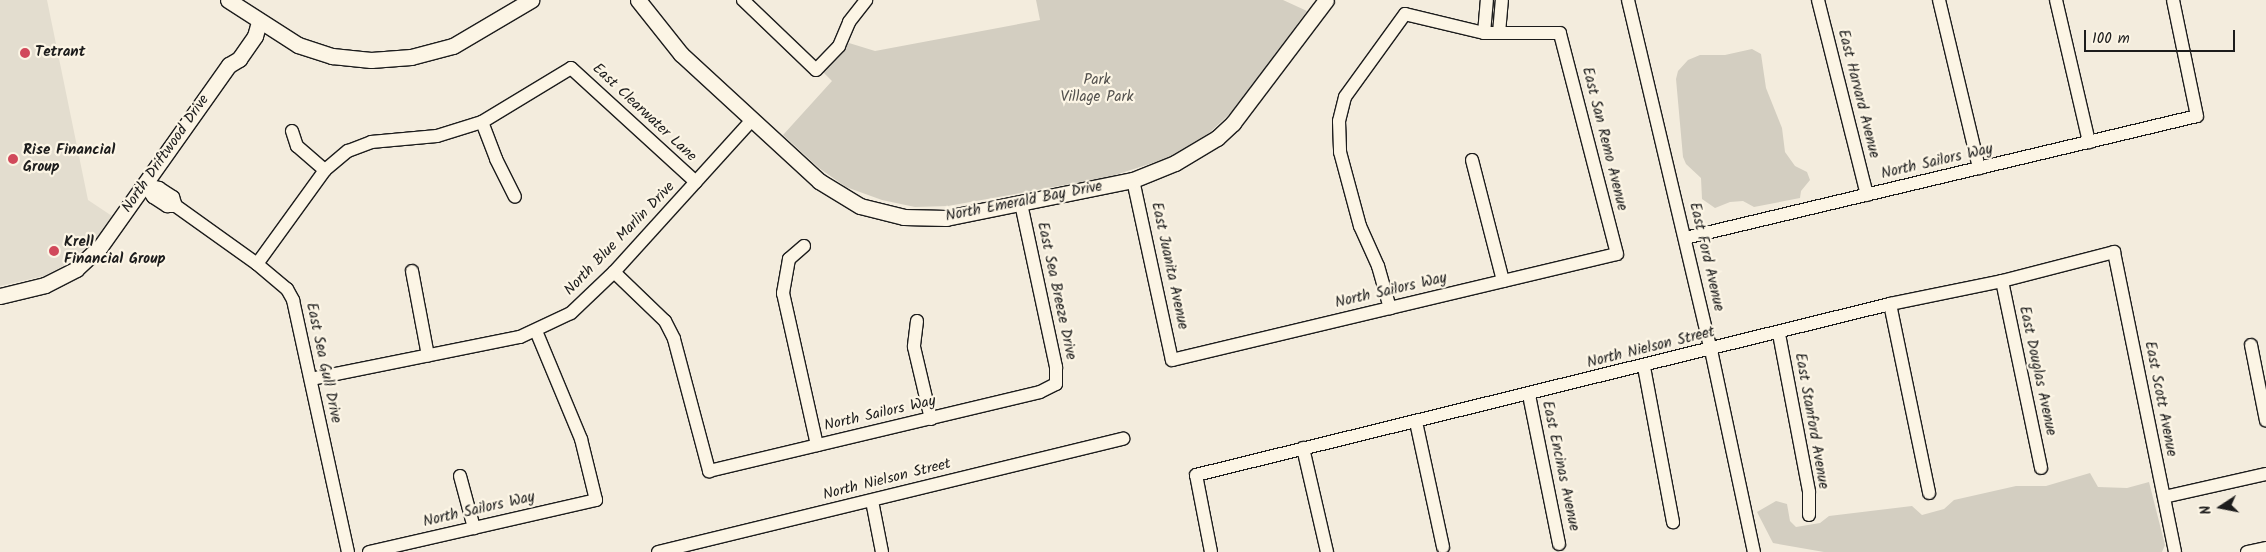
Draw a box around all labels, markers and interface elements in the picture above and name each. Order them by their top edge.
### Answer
scale bar [2086,20,2237,52]
text: 100 m [2092,27,2130,51]
street label: East Harvard Avenue [1833,28,1883,160]
place label: Tetrant [35,44,85,62]
marker: Tetrant [19,47,31,59]
street label: East Clearwater Lane [588,60,700,166]
street label: East San Remo Avenue [1577,65,1631,213]
park label: Park Village Park [1060,71,1134,106]
street label: North Driftwood Drive [119,92,213,216]
street label: North Sailors Way [1879,140,1995,184]
place label: Rise Financial Group [23,141,115,176]
marker: Rise Financial Group [7,153,19,165]
street label: North Blue Marlin Drive [561,178,679,300]
street label: North Emerald Bay Drive [944,178,1104,226]
street label: East Juanita Avenue [1147,201,1191,331]
street label: East Ford Avenue [1685,201,1727,313]
street label: East Sea Breeze Drive [1033,220,1079,362]
place label: Krell Financial Group [64,233,166,268]
marker: Krell Financial Group [48,245,60,257]
street label: North Sailors Way [1333,269,1449,313]
street label: East Sea Gull Drive [301,301,345,425]
street label: East Douglas Avenue [2014,305,2060,437]
street label: North Nielson Street [1585,323,1717,373]
street label: East Scott Avenue [2140,340,2180,458]
street label: East Stanford Avenue [1790,352,1832,490]
street label: North Sailors Way [822,392,938,436]
street label: East Encinas Avenue [1537,399,1583,533]
street label: North Nielson Street [821,455,953,505]
north arrow [2196,482,2246,532]
street label: North Sailors Way [421,488,537,532]
text: N [2195,503,2218,516]

